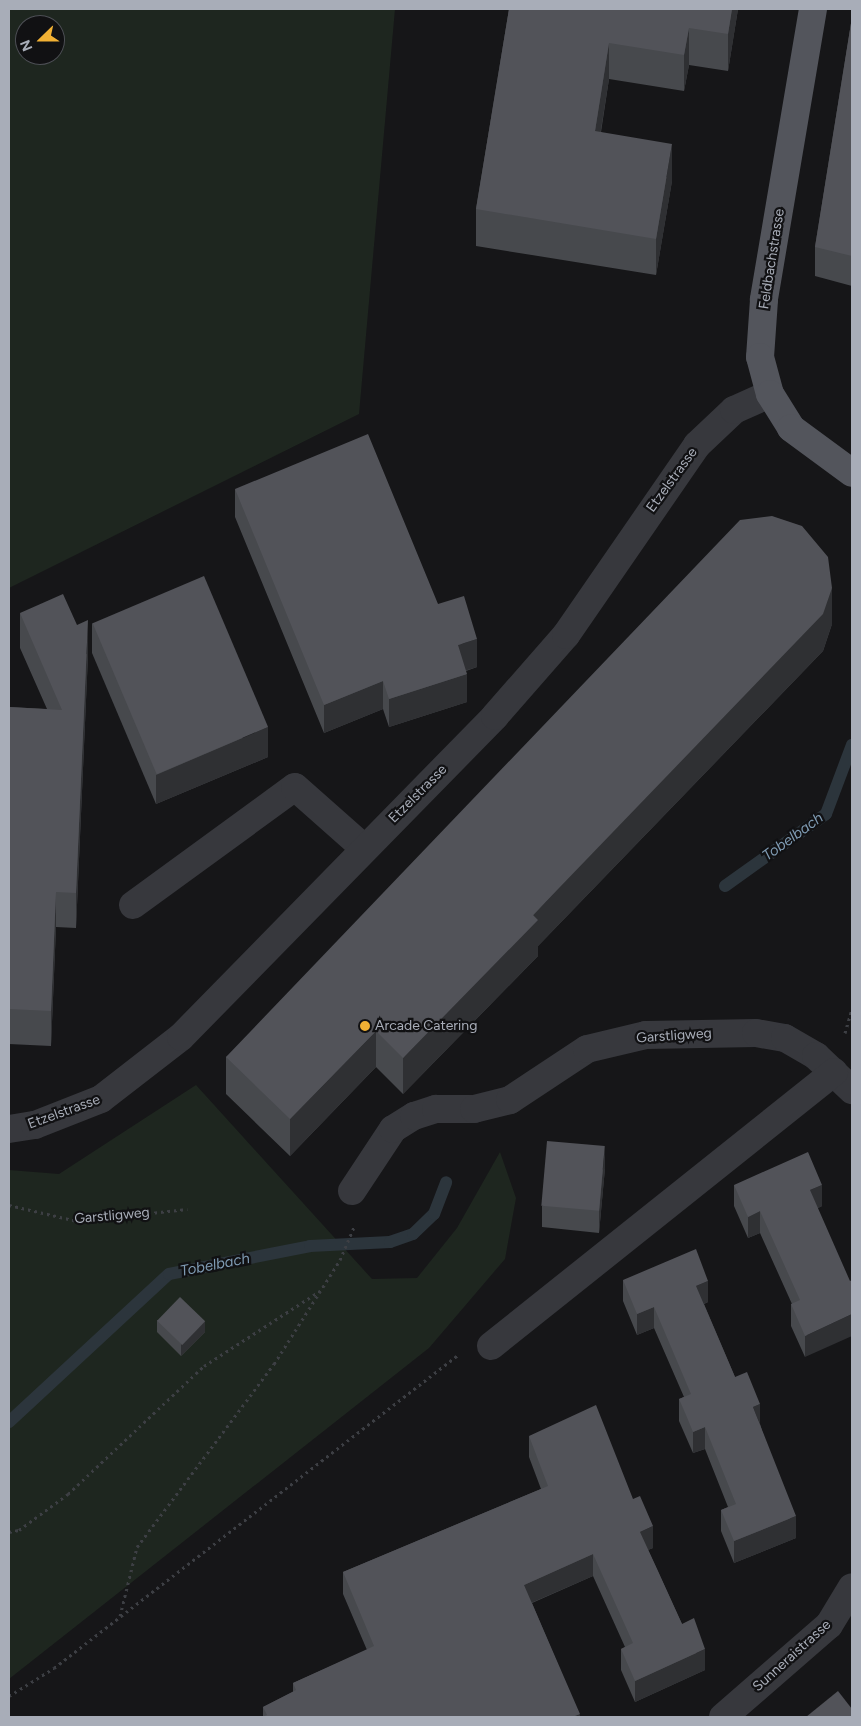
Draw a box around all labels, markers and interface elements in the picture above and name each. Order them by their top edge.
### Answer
north arrow [15,15,65,65]
text: N [17,37,36,54]
street label: Feldbachstrasse [756,208,788,310]
street label: Etzelstrasse [643,445,701,515]
street label: Etzelstrasse [385,761,451,827]
water label: Tobelbach [759,809,827,865]
place label: Arcade Catering [375,1018,477,1034]
marker: Arcade Catering [359,1020,371,1032]
street label: Garstligweg [636,1025,712,1047]
street label: Etzelstrasse [26,1091,102,1133]
street label: Garstligweg [74,1204,150,1228]
water label: Tobelbach [179,1249,251,1281]
street label: Sunneraistrasse [750,1617,834,1695]

